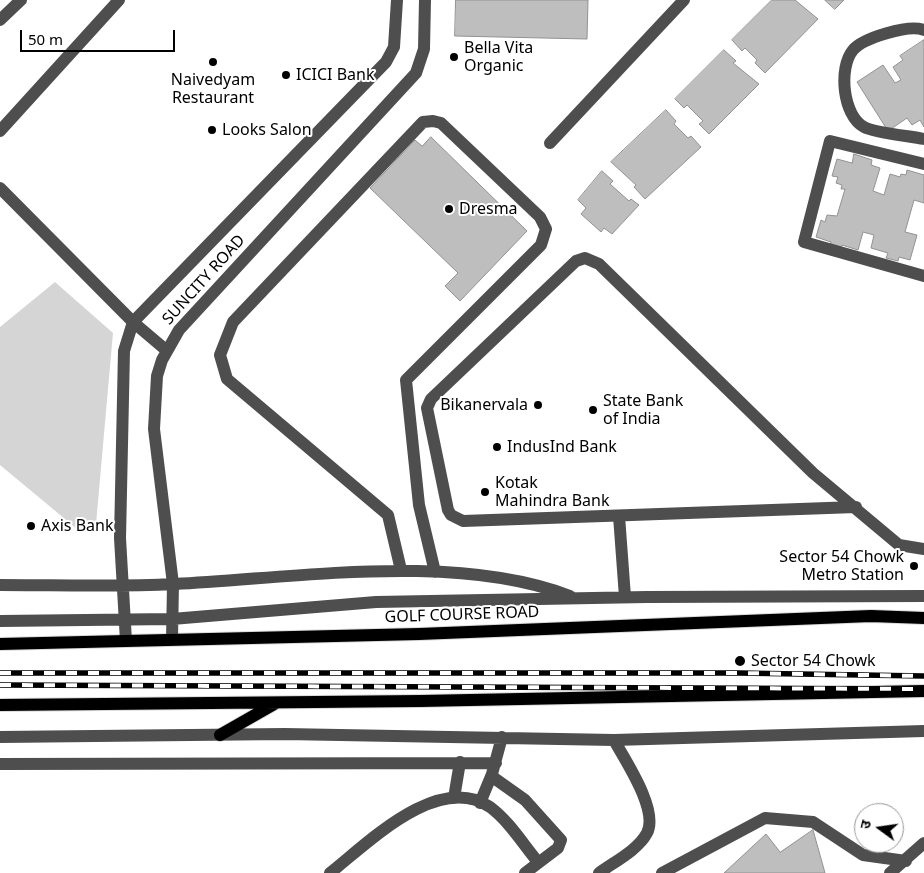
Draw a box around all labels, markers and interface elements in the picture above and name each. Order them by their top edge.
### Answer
scale bar [22,20,178,52]
text: 50 m [28,29,63,49]
place label: Bella Vita Organic [464,38,533,76]
marker: Bella Vita Organic [448,51,460,63]
marker: Naivedyam Restaurant [207,56,219,68]
place label: ICICI Bank [296,65,374,85]
marker: ICICI Bank [280,69,292,81]
place label: Naivedyam Restaurant [171,70,255,108]
place label: Looks Salon [222,120,312,140]
marker: Looks Salon [206,124,218,136]
place label: Dresma [459,199,518,219]
marker: Dresma [443,203,455,215]
street label: SUNCITY ROAD [159,231,249,329]
place label: State Bank of India [603,391,683,429]
place label: Bikanervala [440,395,528,415]
marker: Bikanervala [532,399,544,411]
marker: State Bank of India [587,404,599,416]
place label: IndusInd Bank [507,437,617,457]
marker: IndusInd Bank [491,441,503,453]
place label: Kotak Mahindra Bank [495,473,609,511]
marker: Kotak Mahindra Bank [479,486,491,498]
place label: Axis Bank [41,516,113,536]
marker: Axis Bank [25,520,37,532]
place label: Sector 54 Chowk Metro Station [779,547,904,585]
marker: Sector 54 Chowk Metro Station [908,560,920,572]
street label: GOLF COURSE ROAD [384,603,540,627]
place label: Sector 54 Chowk [751,651,876,671]
marker: Sector 54 Chowk [733,654,747,668]
north arrow [854,803,904,853]
text: उ [855,818,875,831]

